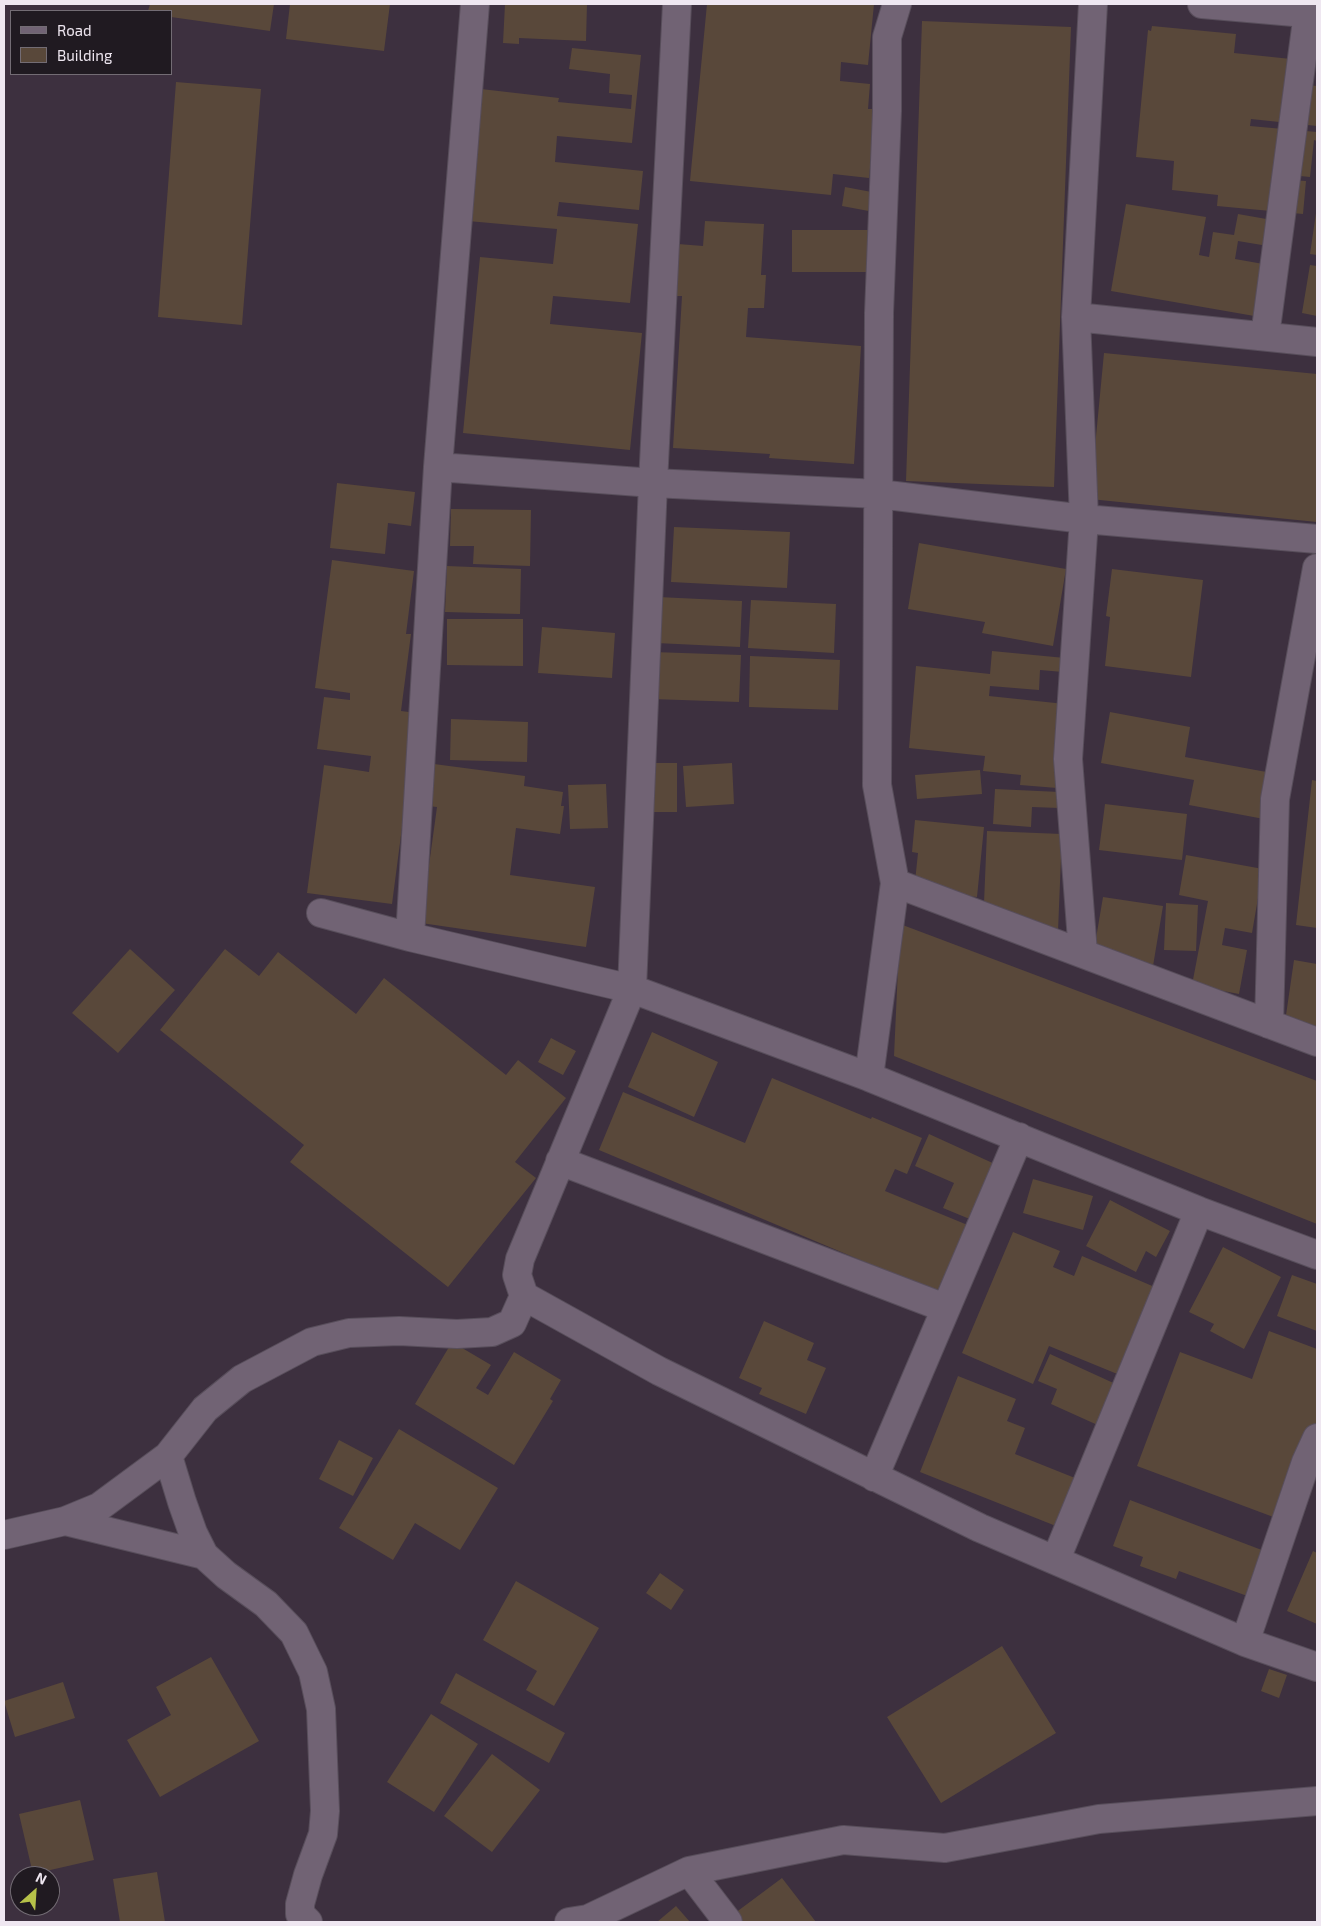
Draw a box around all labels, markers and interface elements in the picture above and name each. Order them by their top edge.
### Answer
legend [10,10,172,75]
text: Road [57,21,92,39]
text: Building [57,46,112,64]
north arrow [10,1866,60,1916]
text: N [33,1868,50,1888]

